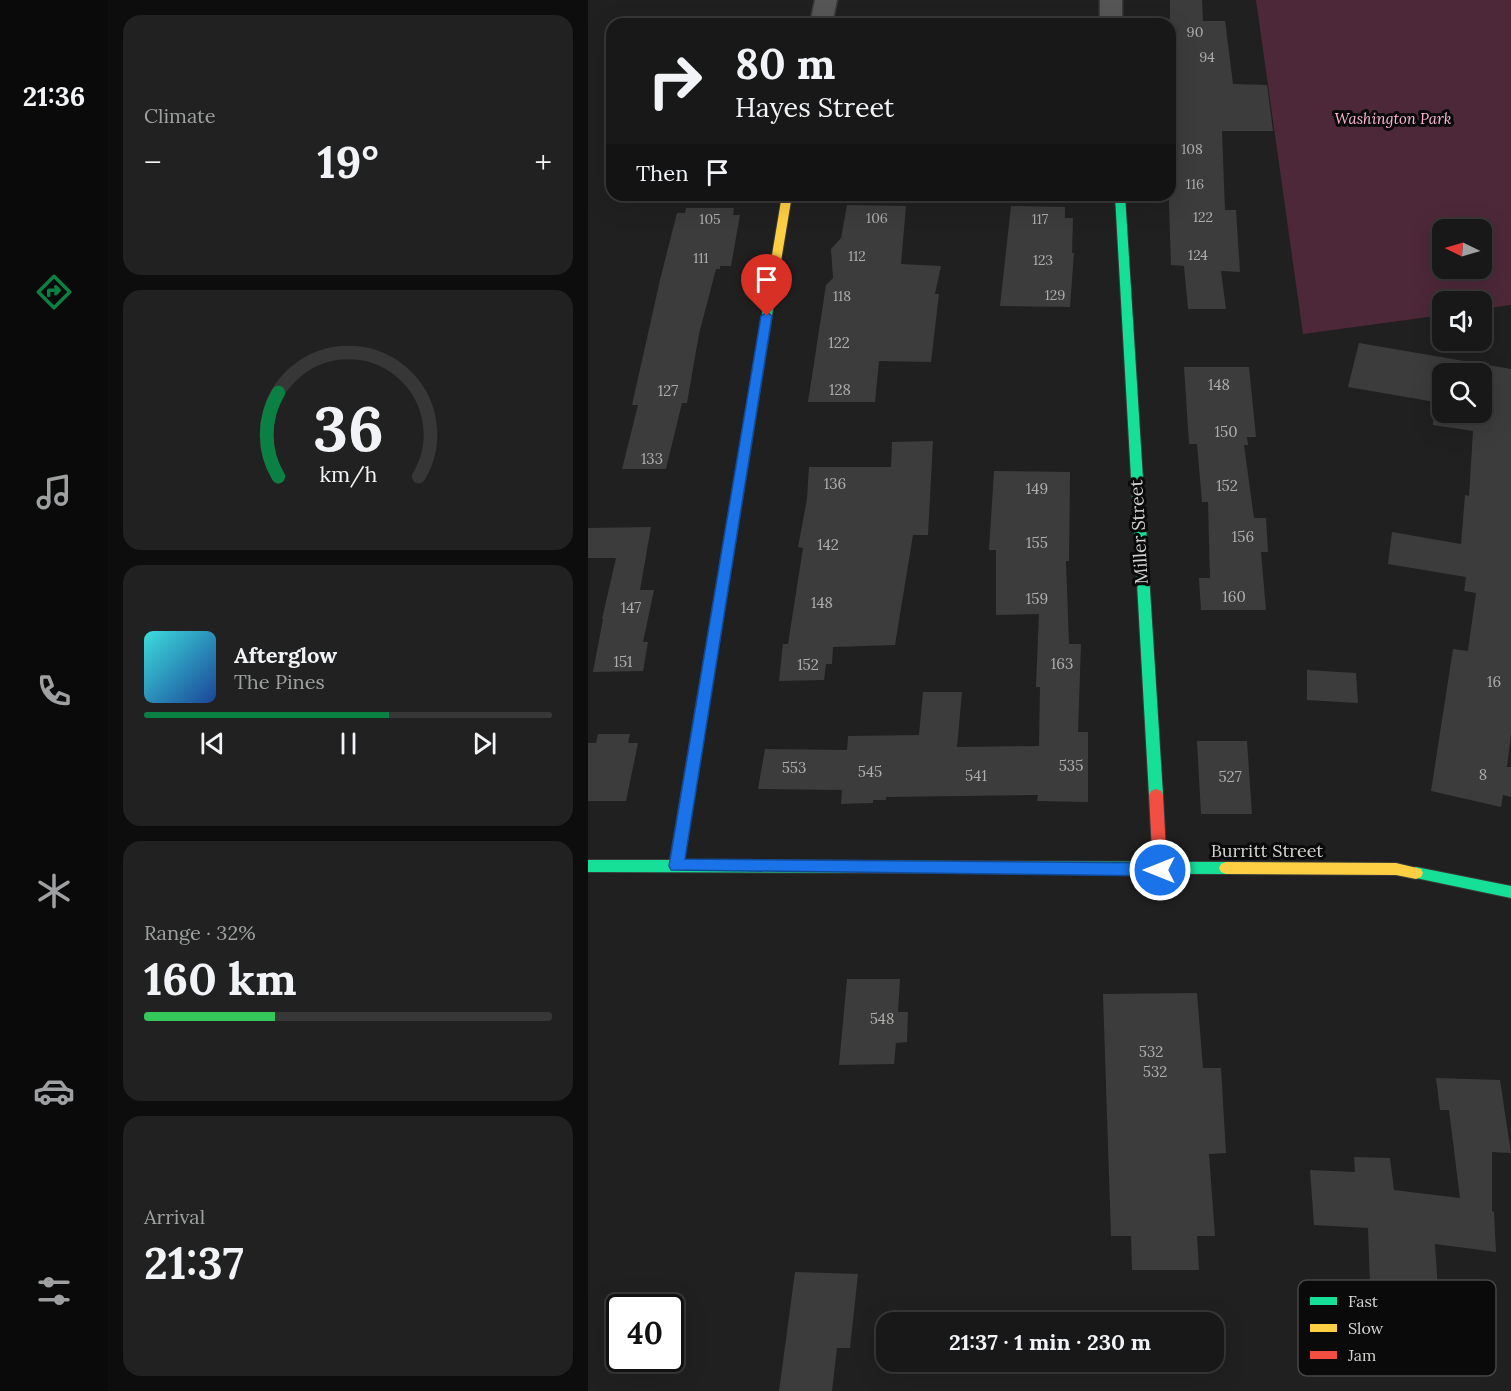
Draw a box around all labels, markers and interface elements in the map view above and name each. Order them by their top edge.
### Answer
house number: 90 [1187,23,1203,41]
text: 80 m [735,37,835,91]
icon: right [636,42,714,120]
house number: 94 [1199,48,1215,66]
text: 21:36 [23,79,85,113]
text: Hayes Street [735,90,894,124]
text: Climate [144,103,216,128]
park label: Washington Park [1335,109,1452,128]
text: 19° [317,133,379,190]
house number: 108 [1181,140,1203,158]
text: − [144,141,162,183]
text: + [534,141,552,183]
icon: arrive [701,156,734,189]
text: Then [636,159,689,187]
house number: 116 [1186,175,1204,193]
house number: 122 [1193,208,1213,226]
house number: 106 [866,209,888,227]
house number: 105 [699,210,721,228]
house number: 117 [1032,210,1049,228]
north arrow [1432,219,1492,279]
map controls [1432,219,1492,423]
house number: 124 [1188,246,1208,264]
house number: 112 [848,247,866,265]
house number: 111 [693,249,709,267]
house number: 123 [1033,251,1053,269]
pin [741,254,792,316]
icon: arrive [750,263,783,296]
icon: directions [33,271,75,313]
house number: 129 [1045,286,1065,304]
house number: 118 [833,287,851,305]
button: sound [1432,291,1492,351]
house number: 122 [828,333,850,352]
button: search [1432,363,1492,423]
house number: 148 [1208,375,1230,394]
house number: 128 [829,380,851,399]
house number: 127 [658,381,678,400]
text: 36 [313,388,383,468]
house number: 150 [1215,422,1237,441]
house number: 133 [641,449,663,468]
text: km/h [319,461,377,489]
icon: music [33,471,75,513]
house number: 136 [824,474,846,493]
house number: 152 [1216,476,1238,495]
house number: 149 [1026,479,1048,498]
street label: Miller Street [1124,479,1153,585]
house number: 156 [1232,527,1254,546]
house number: 155 [1026,533,1048,552]
house number: 142 [817,535,839,554]
house number: 160 [1222,587,1246,606]
house number: 159 [1026,589,1048,608]
house number: 148 [811,593,833,612]
house number: 147 [621,598,641,617]
text: Afterglow [234,641,337,669]
house number: 151 [613,652,633,671]
house number: 163 [1051,654,1073,673]
house number: 152 [797,655,819,674]
text: The Pines [234,669,325,694]
icon: phone [33,670,75,712]
house number: 16 [1487,672,1501,691]
icon: previous [196,727,229,760]
icon: pause [332,727,365,760]
icon: next [468,727,501,760]
house number: 535 [1059,756,1083,775]
house number: 553 [782,758,806,777]
house number: 545 [858,762,882,781]
house number: 8 [1479,765,1487,784]
house number: 541 [965,766,987,785]
house number: 527 [1218,767,1242,786]
position arrow [1128,838,1192,902]
street label: Burritt Street [1211,839,1323,862]
icon: climate [33,870,75,912]
text: Range · 32% [144,920,256,945]
text: 160 km [144,950,297,1007]
house number: 548 [870,1009,894,1028]
house number: 532 [1139,1042,1163,1061]
house number: 532 [1143,1062,1167,1081]
icon: car [33,1070,75,1112]
text: Arrival [144,1204,205,1229]
text: 21:37 [144,1234,244,1291]
icon: filters [33,1270,75,1312]
legend [1298,1280,1496,1376]
text: Fast [1348,1291,1379,1311]
speed limit sign: 40 [606,1294,684,1372]
text: Slow [1348,1318,1384,1338]
text: 21:37 · 1 min · 230 m [949,1328,1151,1356]
text: Jam [1347,1345,1376,1365]

